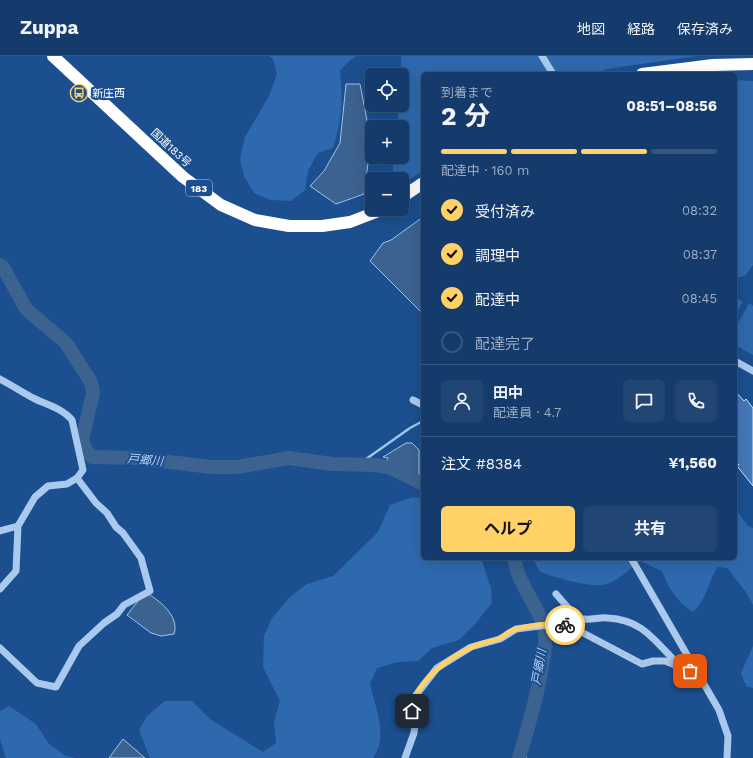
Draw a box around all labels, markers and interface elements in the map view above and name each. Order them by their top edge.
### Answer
text: Zuppa [20,16,78,39]
text: 地図 [577,21,605,37]
text: 経路 [627,21,655,37]
text: 保存済み [677,21,733,37]
map controls [365,68,409,216]
button: locate [365,68,409,112]
bus stop icon: 新庄西 [69,83,89,103]
text: 到着まで [441,85,493,100]
place label: 新庄西 [92,87,125,100]
text: 08:51–08:56 [626,97,717,115]
text: 2 分 [441,101,490,131]
button: + [365,120,409,164]
street label: 国道183号 [148,126,194,170]
text: 配達中 · 160 m [441,163,529,178]
button: − [365,172,409,216]
road number: 183 [186,180,212,196]
icon: check [441,199,463,221]
text: 受付済み [475,203,535,221]
text: 08:32 [682,203,717,218]
icon: check [441,243,463,265]
text: 調理中 [475,247,520,265]
text: 08:37 [683,247,717,262]
icon: check [441,287,463,309]
text: 配達中 [475,291,520,309]
text: 08:45 [682,291,717,306]
text: 配達完了 [475,335,535,353]
button: person [441,380,483,422]
button: chat [623,380,665,422]
button: phone [675,380,717,422]
text: 田中 [493,384,523,402]
text: 配達員 · 4.7 [493,405,561,420]
water label: 戸郷川 [126,451,166,469]
text: ¥1,560 [669,454,717,472]
text: 注文 #8384 [441,455,522,473]
button: ヘルプ [441,506,575,552]
button: 共有 [583,506,717,552]
courier [545,605,585,645]
icon: bike [554,614,576,636]
water label: 戸郷川 [529,646,549,686]
pin [673,654,707,688]
icon: bag [679,660,701,682]
pin [395,694,429,728]
icon: home [401,700,423,722]

